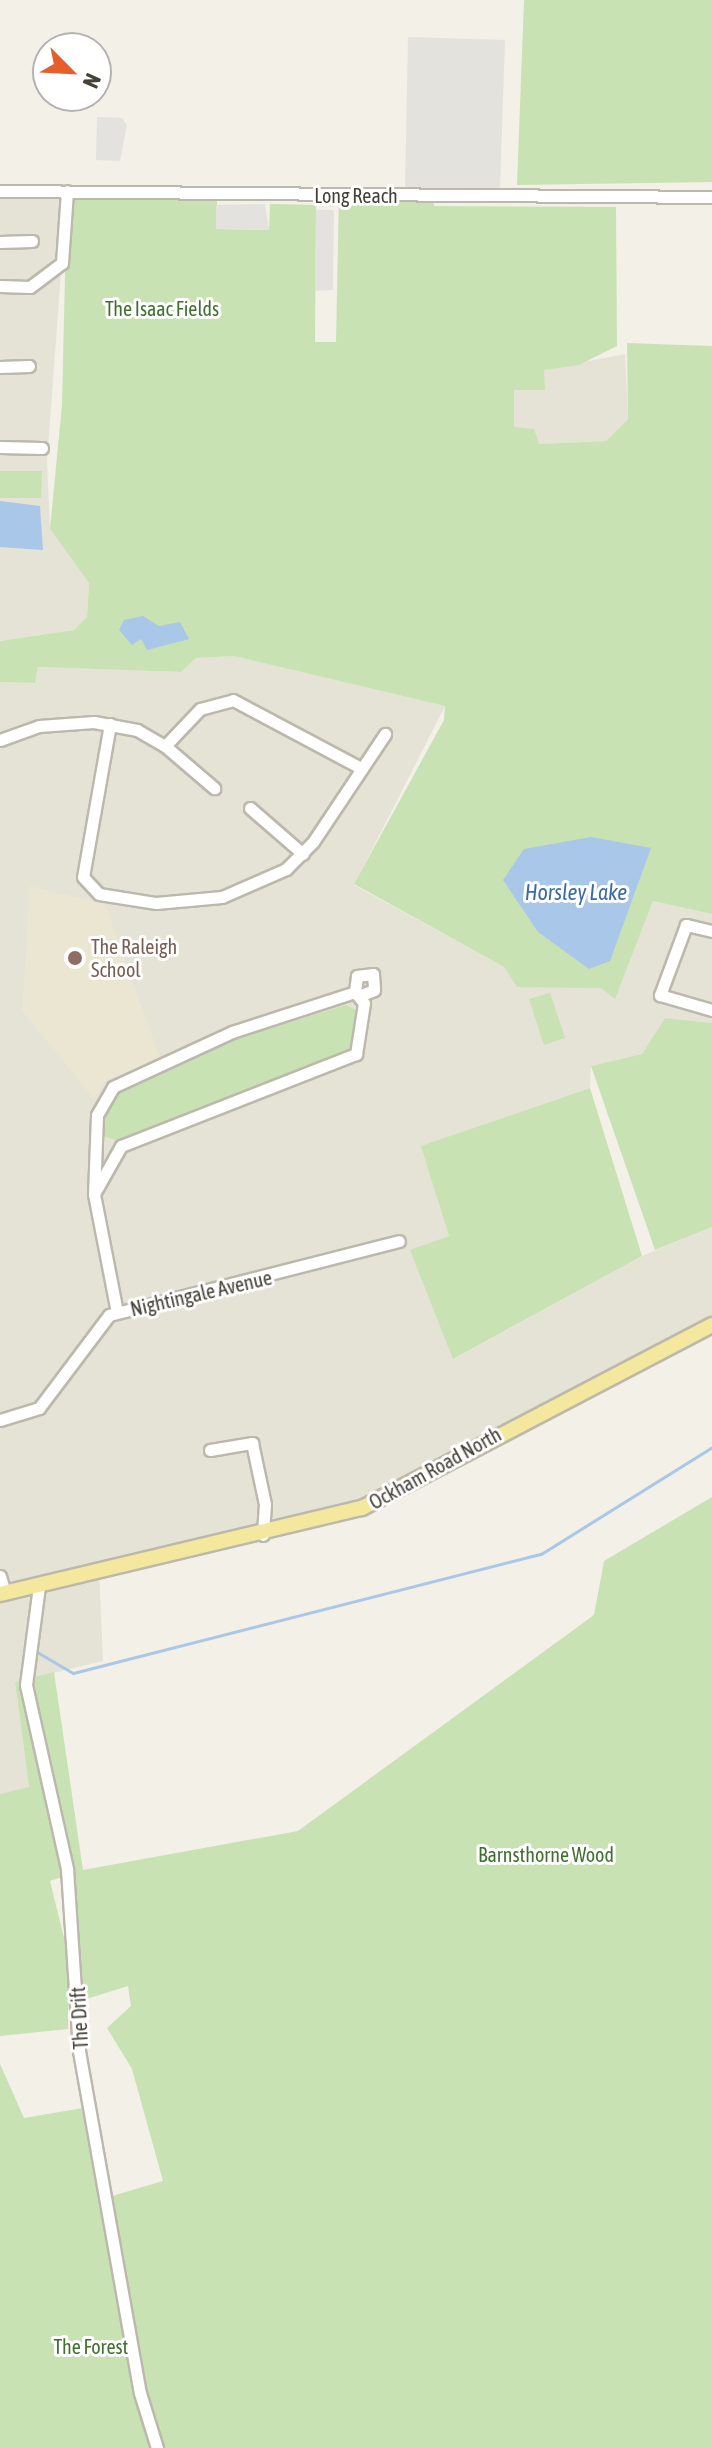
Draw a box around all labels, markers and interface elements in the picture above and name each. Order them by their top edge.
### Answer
north arrow [32,32,112,112]
text: N [78,70,107,92]
street label: Long Reach [314,183,398,207]
park label: The Isaac Fields [105,296,219,320]
water label: Horsley Lake [525,880,627,906]
place label: The Raleigh School [91,934,177,981]
marker: The Raleigh School [66,949,84,967]
street label: Nightingale Avenue [128,1265,274,1321]
street label: Ockham Road North [365,1422,505,1514]
park label: Barnsthorne Wood [478,1842,614,1866]
street label: The Drift [65,1986,93,2050]
park label: The Forest [54,2334,128,2358]

